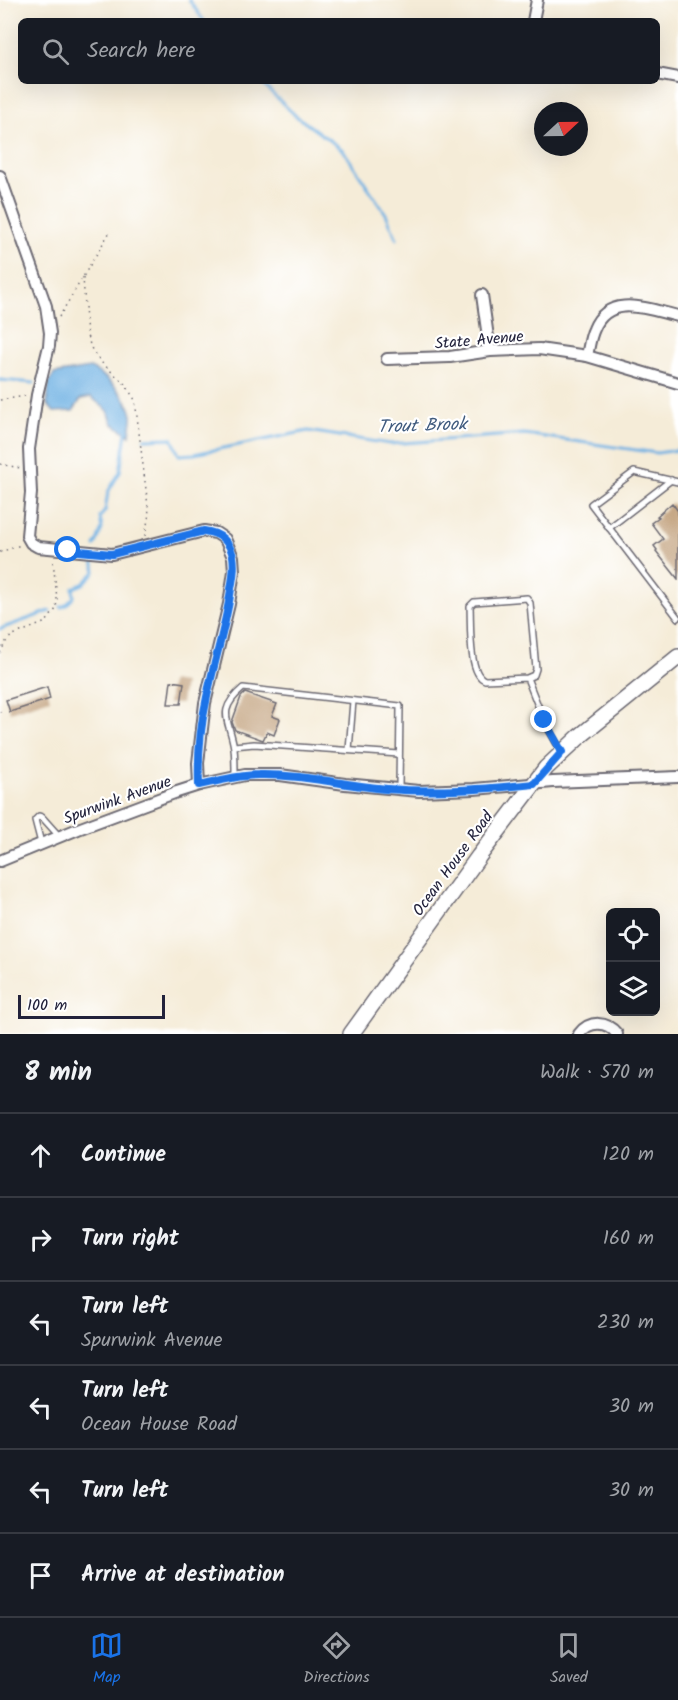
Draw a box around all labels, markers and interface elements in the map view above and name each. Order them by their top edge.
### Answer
search box [18,18,660,84]
text: Search here [87,34,195,69]
icon: search [39,35,72,68]
north arrow [534,102,588,156]
street label: State Avenue [434,324,525,357]
water label: Trout Brook [377,410,469,443]
route start [54,536,80,562]
route end [530,706,556,732]
street label: Spurwink Avenue [60,769,175,832]
street label: Ocean House Road [406,805,501,922]
map controls [606,908,660,1016]
button: locate [606,908,660,962]
button: layers [606,962,660,1016]
scale bar [18,992,165,1019]
text: 100 m [27,993,67,1018]
text: 8 min [24,1052,92,1094]
text: Walk · 570 m [540,1057,654,1089]
text: Continue [81,1138,166,1173]
icon: ahead [24,1139,57,1172]
text: 120 m [602,1139,654,1171]
text: Turn right [81,1222,179,1257]
icon: right [24,1223,57,1256]
text: 160 m [603,1223,654,1255]
text: Turn left [81,1290,168,1325]
icon: left [24,1307,57,1340]
text: 230 m [597,1307,654,1339]
text: Spurwink Avenue [81,1325,223,1357]
text: Turn left [81,1374,168,1409]
icon: left [24,1391,57,1424]
text: 30 m [609,1391,654,1423]
text: Ocean House Road [81,1409,237,1441]
text: Turn left [81,1474,168,1509]
icon: left [24,1475,57,1508]
text: 30 m [609,1475,654,1507]
text: Arrive at destination [81,1558,284,1593]
icon: arrive [24,1559,57,1592]
tab: Map [90,1629,123,1690]
tab: Directions [303,1629,370,1690]
tab: Saved [550,1629,588,1690]

